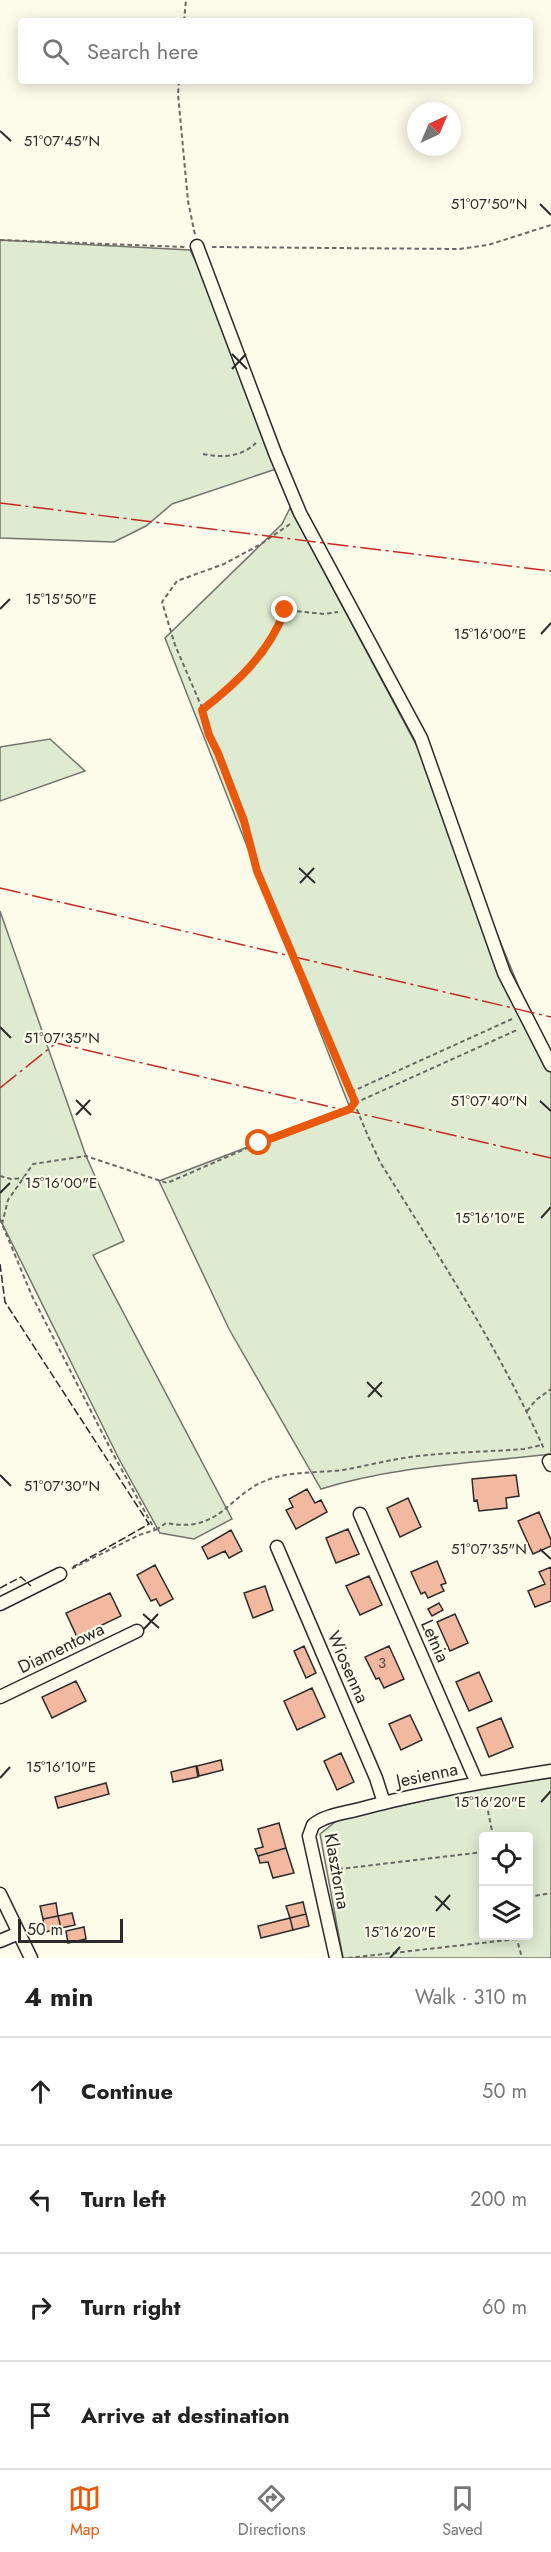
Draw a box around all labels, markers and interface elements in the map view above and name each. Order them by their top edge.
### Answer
search box [18,18,533,84]
icon: search [39,35,72,68]
text: Search here [87,35,198,67]
north arrow [407,102,461,156]
text: 51°07'45"N [24,130,100,152]
text: 51°07'50"N [451,193,527,215]
text: 15°15'50"E [25,588,97,610]
route end [271,596,297,622]
text: 15°16'00"E [454,623,526,645]
text: 51°07'35"N [24,1027,100,1049]
text: 51°07'40"N [451,1090,527,1112]
route start [245,1129,271,1155]
text: 15°16'00"E [25,1172,97,1194]
text: 15°16'10"E [455,1207,525,1229]
text: 51°07'30"N [24,1475,100,1497]
text: 51°07'35"N [451,1538,527,1560]
street label: Letnia [414,1615,456,1667]
street label: Diamentowa [13,1616,109,1680]
street label: Wiosenna [321,1627,375,1707]
house number: 3 [378,1652,386,1674]
text: 15°16'10"E [26,1756,96,1778]
street label: Jesienna [392,1756,460,1795]
text: 15°16'20"E [454,1791,526,1813]
street label: Klasztorna [318,1831,356,1911]
map controls [479,1832,533,1940]
button: locate [479,1832,533,1886]
button: layers [479,1886,533,1940]
scale bar [18,1916,123,1944]
text: 50 m [27,1918,63,1941]
text: 15°16'20"E [364,1921,436,1943]
text: 4 min [24,1978,93,2016]
text: Walk · 310 m [415,1983,527,2012]
icon: ahead [24,2075,57,2108]
text: Continue [81,2075,173,2107]
text: 50 m [482,2077,527,2106]
icon: left [24,2183,57,2216]
text: Turn left [81,2183,166,2215]
text: 200 m [470,2185,527,2214]
icon: right [24,2291,57,2324]
text: Turn right [81,2291,181,2323]
text: 60 m [482,2293,527,2322]
icon: arrive [24,2399,57,2432]
text: Arrive at destination [81,2399,290,2431]
tab: Map [68,2482,101,2541]
tab: Directions [238,2482,306,2541]
tab: Saved [442,2482,483,2541]

